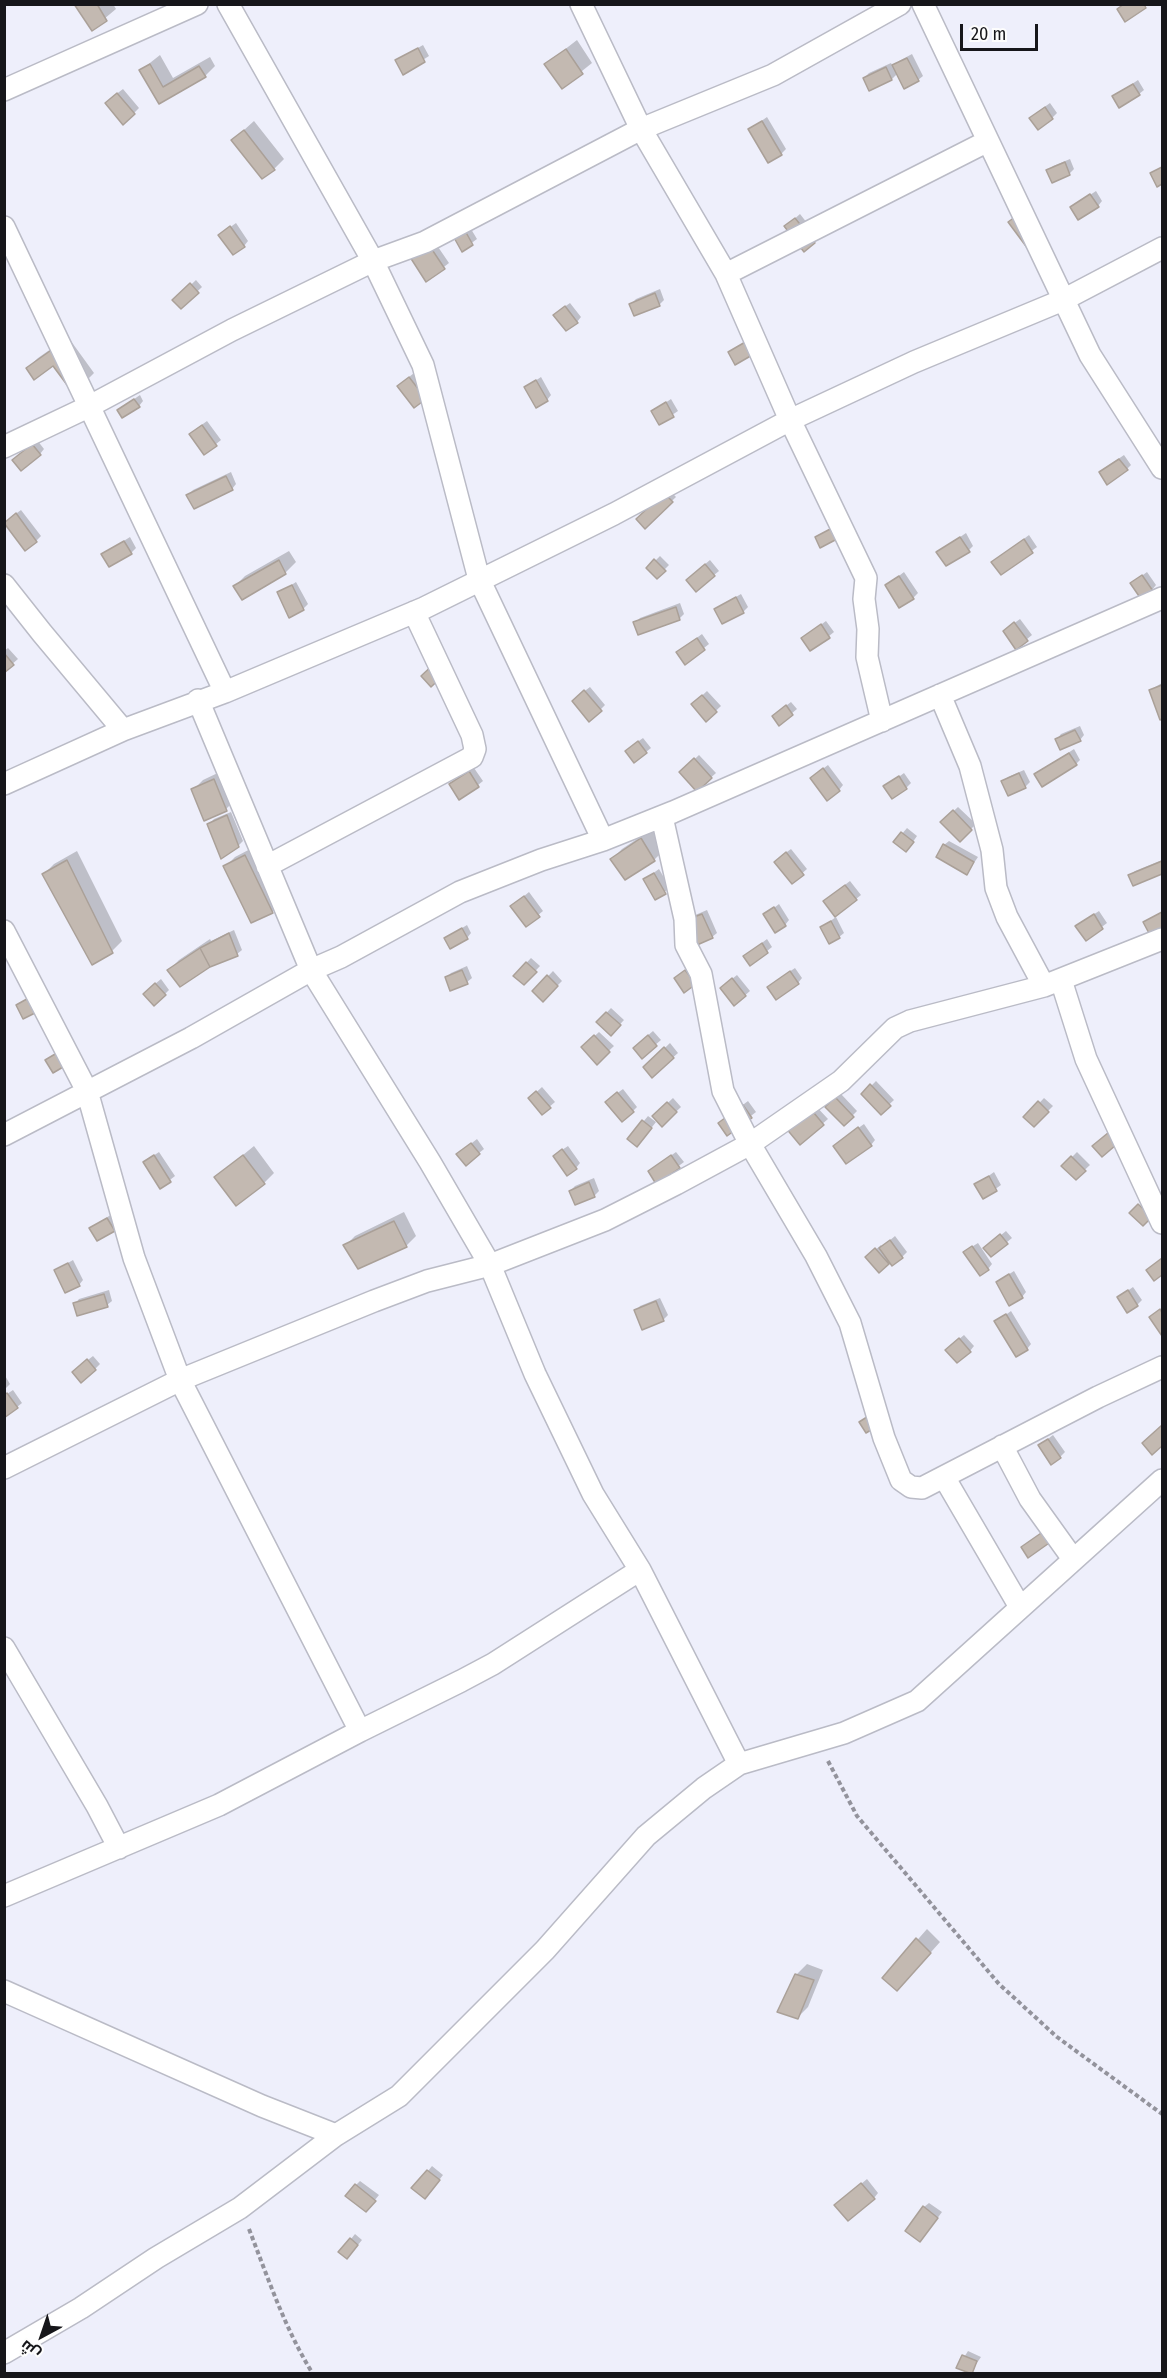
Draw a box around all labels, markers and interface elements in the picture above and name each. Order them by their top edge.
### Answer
scale bar [963,12,1041,50]
text: 20 m [971,23,1006,45]
north arrow [12,2306,72,2366]
text: ش [16,2336,44,2364]

